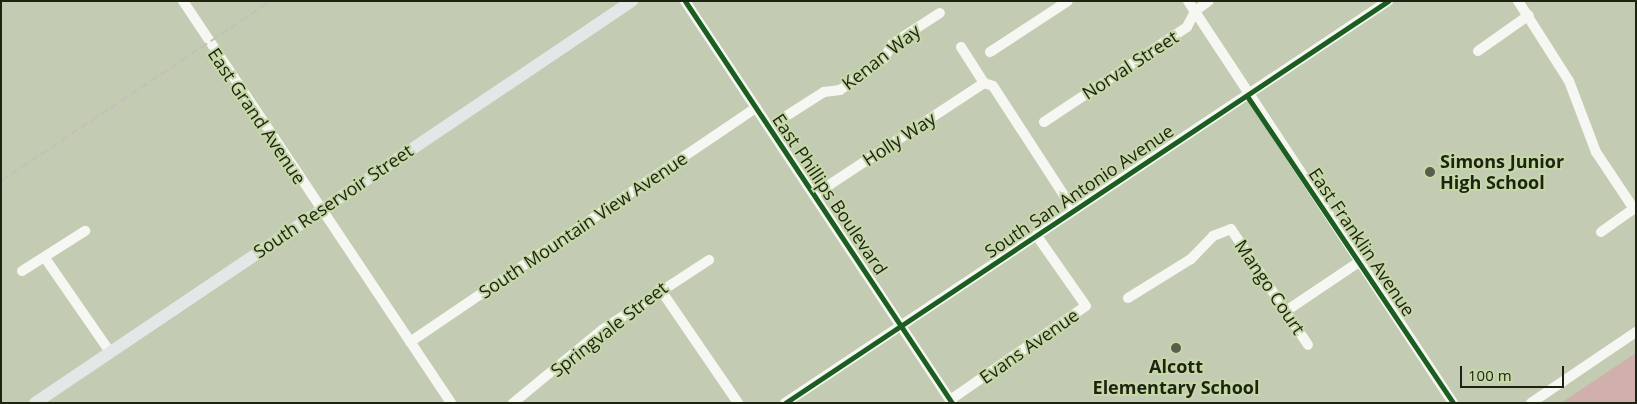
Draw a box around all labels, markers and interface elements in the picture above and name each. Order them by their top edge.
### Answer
street label: Kenan Way [838,20,924,94]
street label: Norval Street [1078,26,1182,104]
street label: East Grand Avenue [203,44,311,188]
street label: Holly Way [859,107,939,171]
street label: East Phillips Boulevard [768,109,892,279]
street label: South San Antonio Avenue [981,120,1177,262]
street label: South Reservoir Street [249,140,417,262]
street label: South Mountain View Avenue [475,147,691,303]
place label: Simons Junior High School [1440,151,1564,193]
street label: East Franklin Avenue [1304,164,1420,320]
marker: Simons Junior High School [1424,166,1436,178]
street label: Mango Court [1230,236,1310,338]
street label: Springvale Street [546,277,672,381]
street label: Evans Avenue [975,304,1083,388]
marker: Alcott Elementary School [1170,342,1182,354]
place label: Alcott Elementary School [1093,356,1259,398]
scale bar [1462,356,1566,388]
text: 100 m [1468,365,1512,385]

